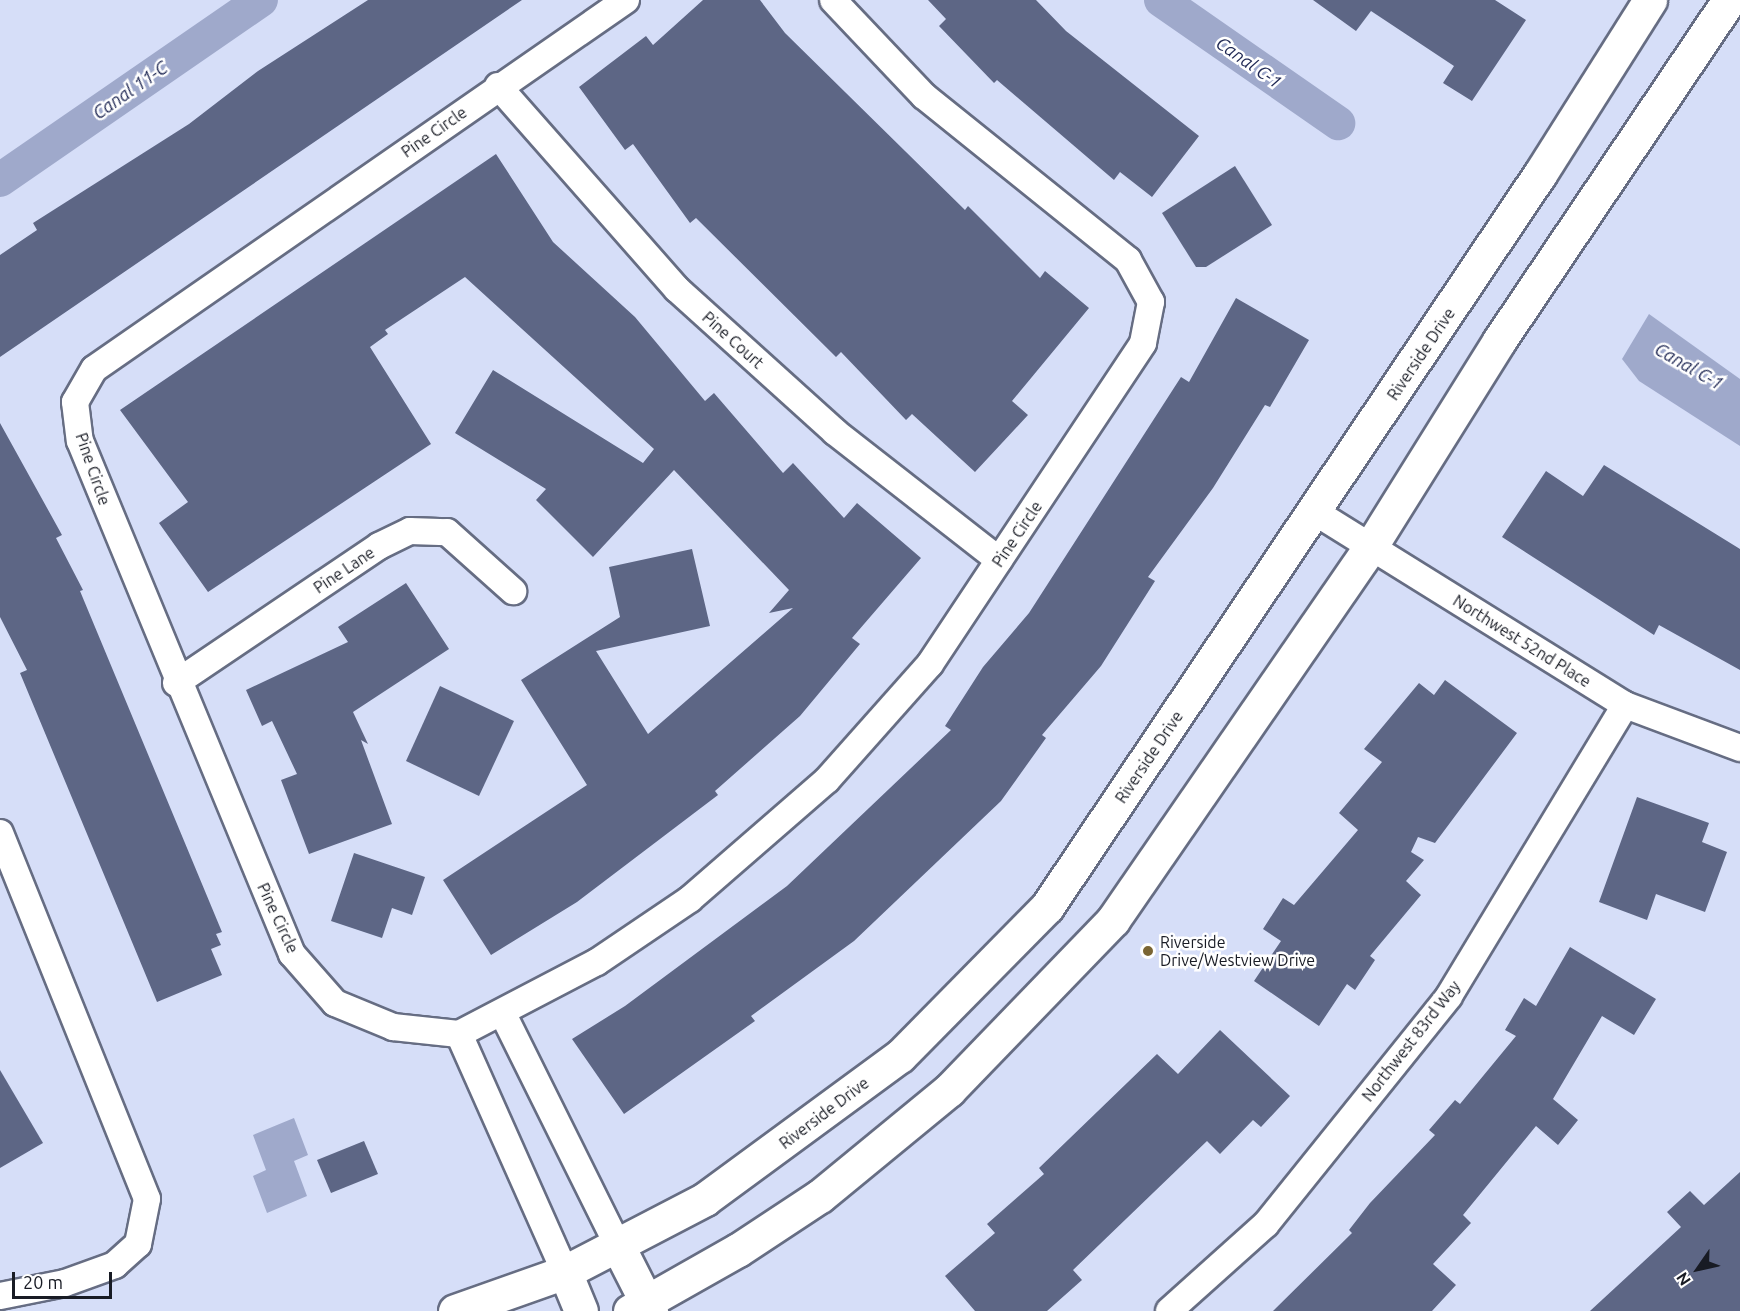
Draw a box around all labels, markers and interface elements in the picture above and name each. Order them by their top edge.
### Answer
water label: Canal C-1 [1212,32,1286,92]
water label: Canal 11-C [88,56,172,124]
street label: Pine Circle [398,103,470,161]
street label: Riverside Drive [1383,304,1459,404]
street label: Pine Court [698,308,768,372]
water label: Canal C-1 [1651,338,1727,394]
street label: Pine Circle [72,430,114,508]
street label: Pine Circle [988,497,1046,571]
street label: Pine Lane [310,543,378,597]
street label: Northwest 52nd Place [1450,591,1594,691]
street label: Riverside Drive [1111,707,1187,807]
street label: Pine Circle [253,880,303,956]
place label: Riverside Drive/Westview Drive [1160,932,1315,970]
marker: Riverside Drive/Westview Drive [1141,944,1155,958]
street label: Northwest 83rd Way [1358,977,1464,1105]
street label: Riverside Drive [775,1073,873,1153]
north arrow [1668,1239,1728,1299]
scale bar [15,1260,116,1298]
text: N [1672,1269,1694,1289]
text: 20 m [23,1272,63,1292]

